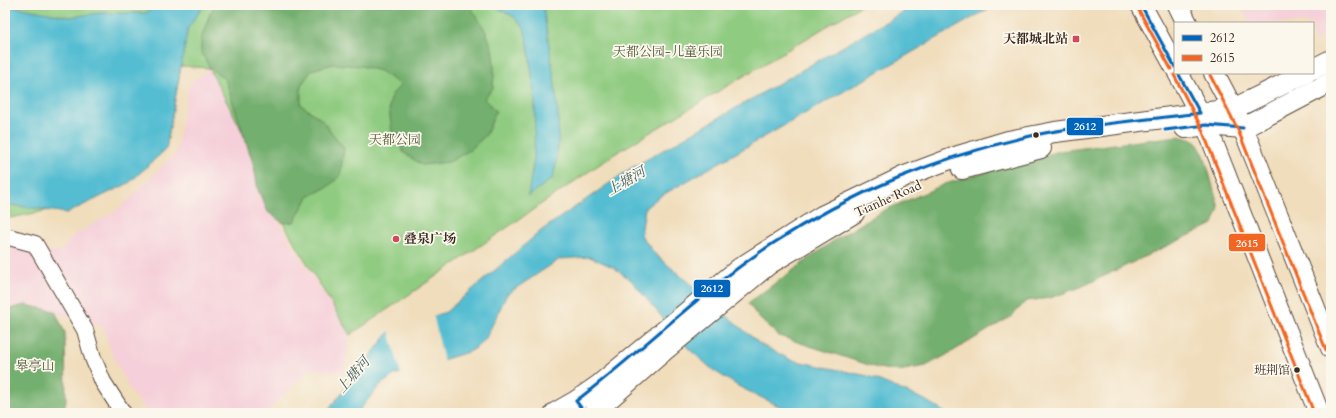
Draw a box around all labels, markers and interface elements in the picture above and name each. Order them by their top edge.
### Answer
legend [1174,22,1314,74]
place label: 天都城北站 [1003,30,1068,48]
text: 2612 [1210,30,1235,46]
marker: 天都城北站 [1071,34,1081,44]
park label: 天都公园-儿童乐园 [613,43,723,61]
text: 2615 [1210,50,1235,66]
line badge: 2612 [1066,117,1104,136]
text: 2612 [1074,119,1097,134]
unlabelled marker [1031,130,1041,140]
park label: 天都公园 [369,131,421,149]
water label: 上塘河 [603,161,652,200]
street label: Tianhe Road [852,176,924,222]
place label: 叠泉广场 [404,230,456,248]
line badge: 2615 [1228,233,1266,252]
marker: 叠泉广场 [391,234,401,244]
text: 2615 [1236,236,1259,251]
line badge: 2612 [693,279,731,298]
text: 2612 [701,281,724,296]
water label: 上塘河 [332,351,376,397]
park label: 皋亭山 [15,357,55,375]
place label: 班荆馆 [1254,362,1290,378]
marker: 班荆馆 [1292,365,1302,375]

